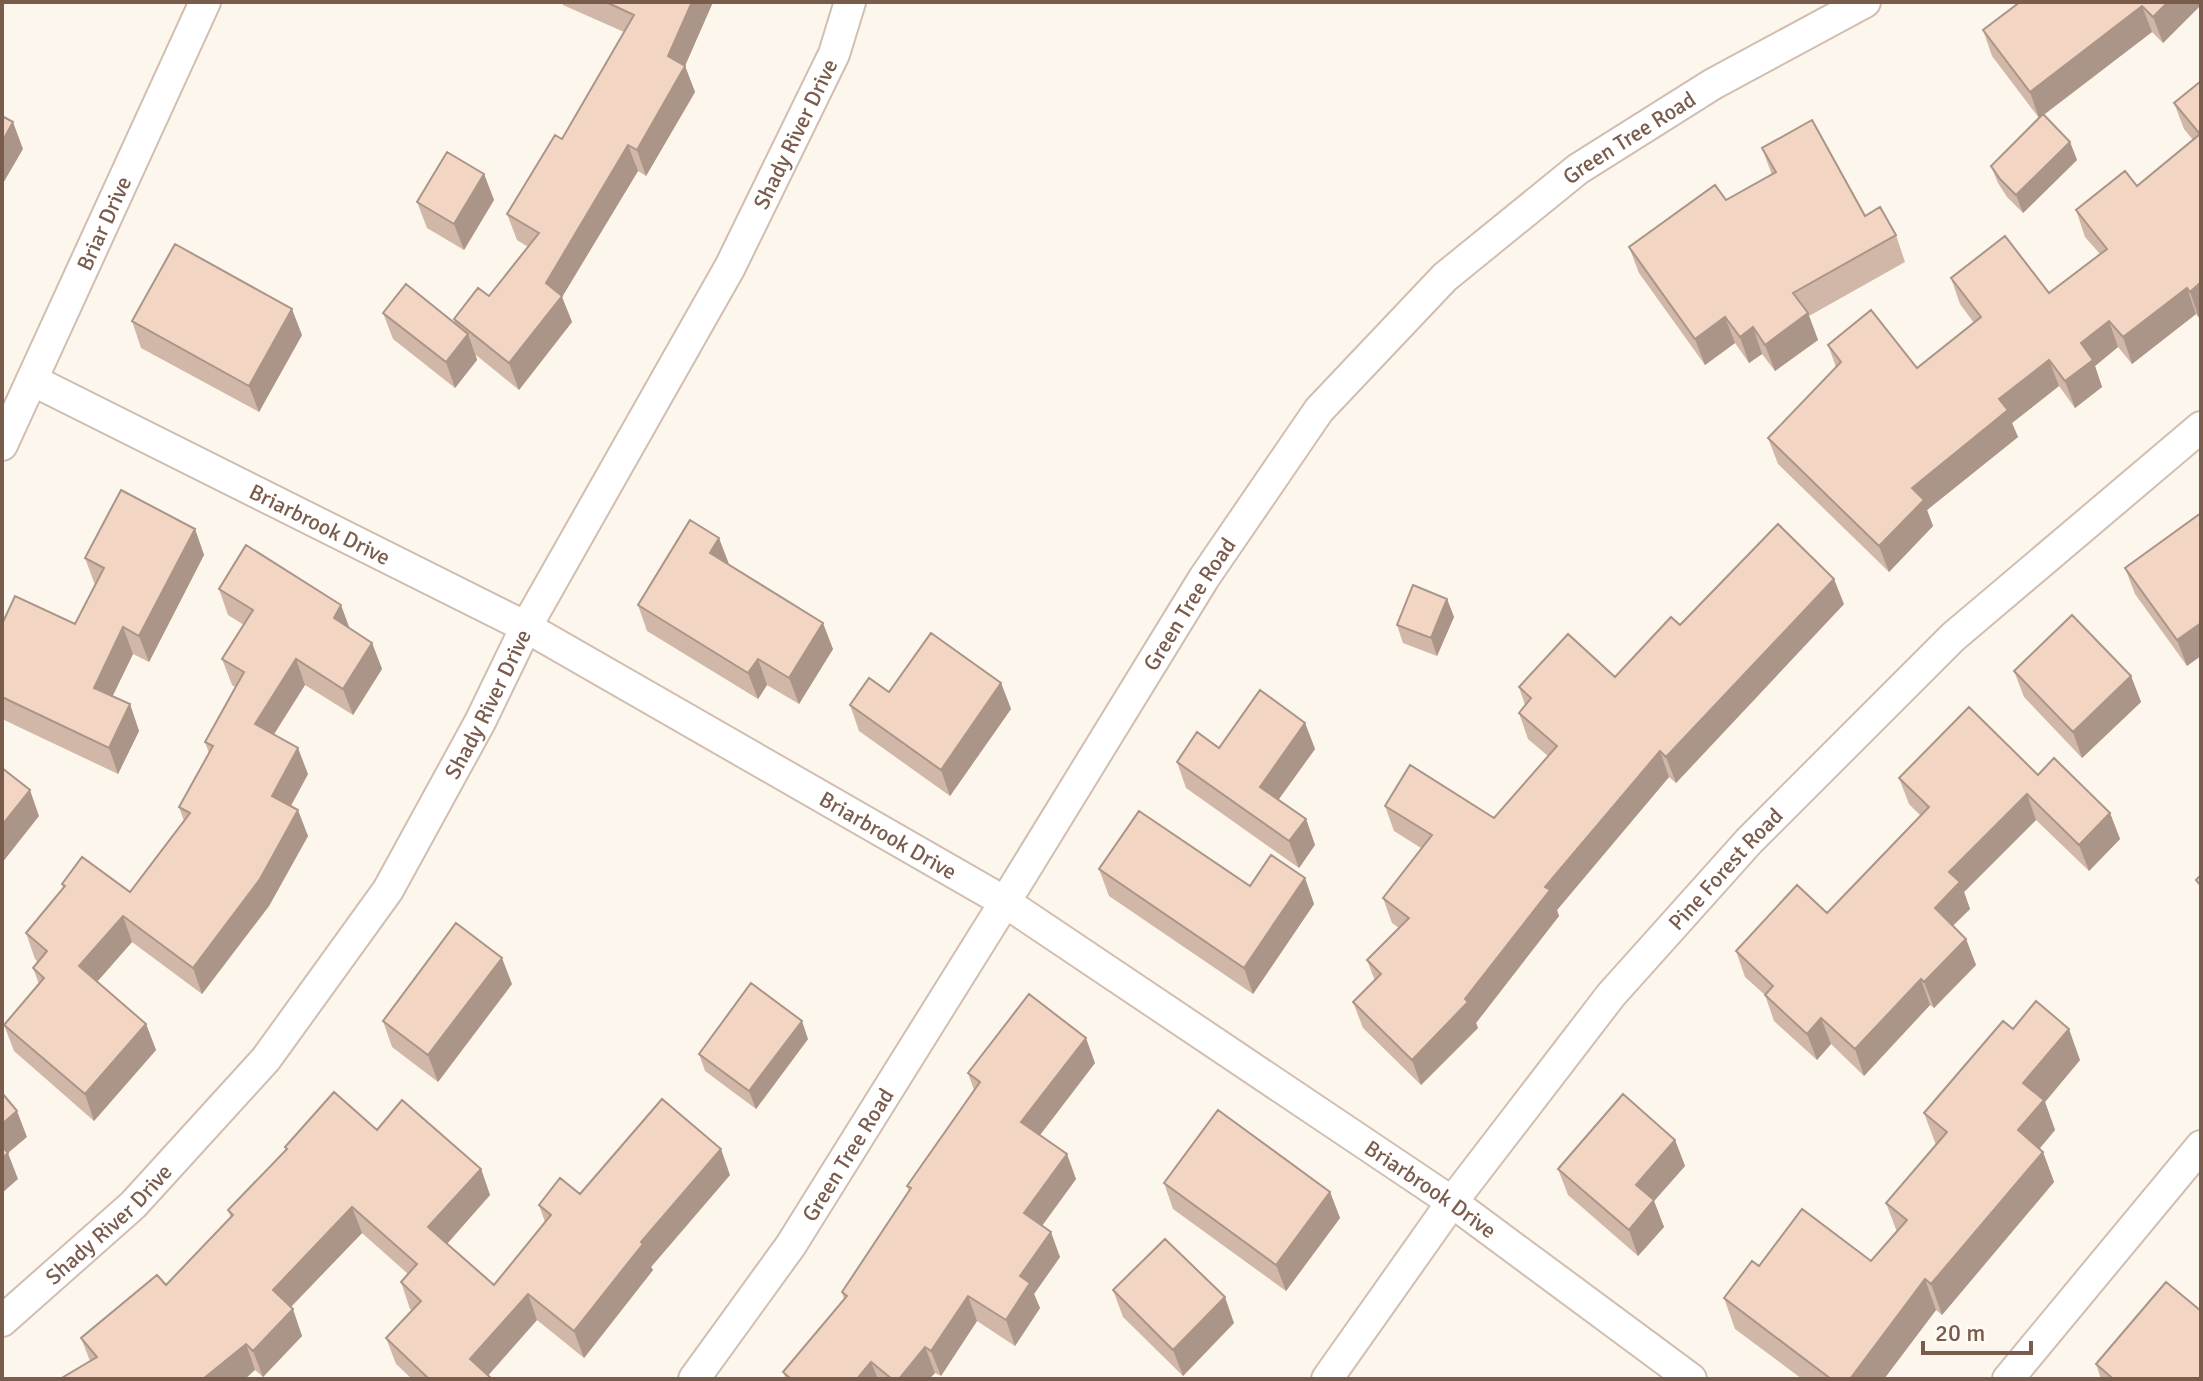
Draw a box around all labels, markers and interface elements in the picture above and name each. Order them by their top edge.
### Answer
street label: Shady River Drive [747,54,843,213]
street label: Green Tree Road [1557,85,1700,190]
street label: Briar Drive [70,172,137,275]
street label: Briarbrook Drive [245,477,395,571]
street label: Green Tree Road [1137,532,1241,675]
street label: Shady River Drive [438,625,536,783]
street label: Briarbrook Drive [815,785,962,885]
street label: Pine Forest Road [1662,802,1788,936]
street label: Green Tree Road [796,1083,899,1226]
street label: Briarbrook Drive [1360,1134,1502,1244]
street label: Shady River Drive [39,1158,177,1290]
scale bar [1923,1305,2031,1355]
text: 20 m [1935,1318,1985,1348]

